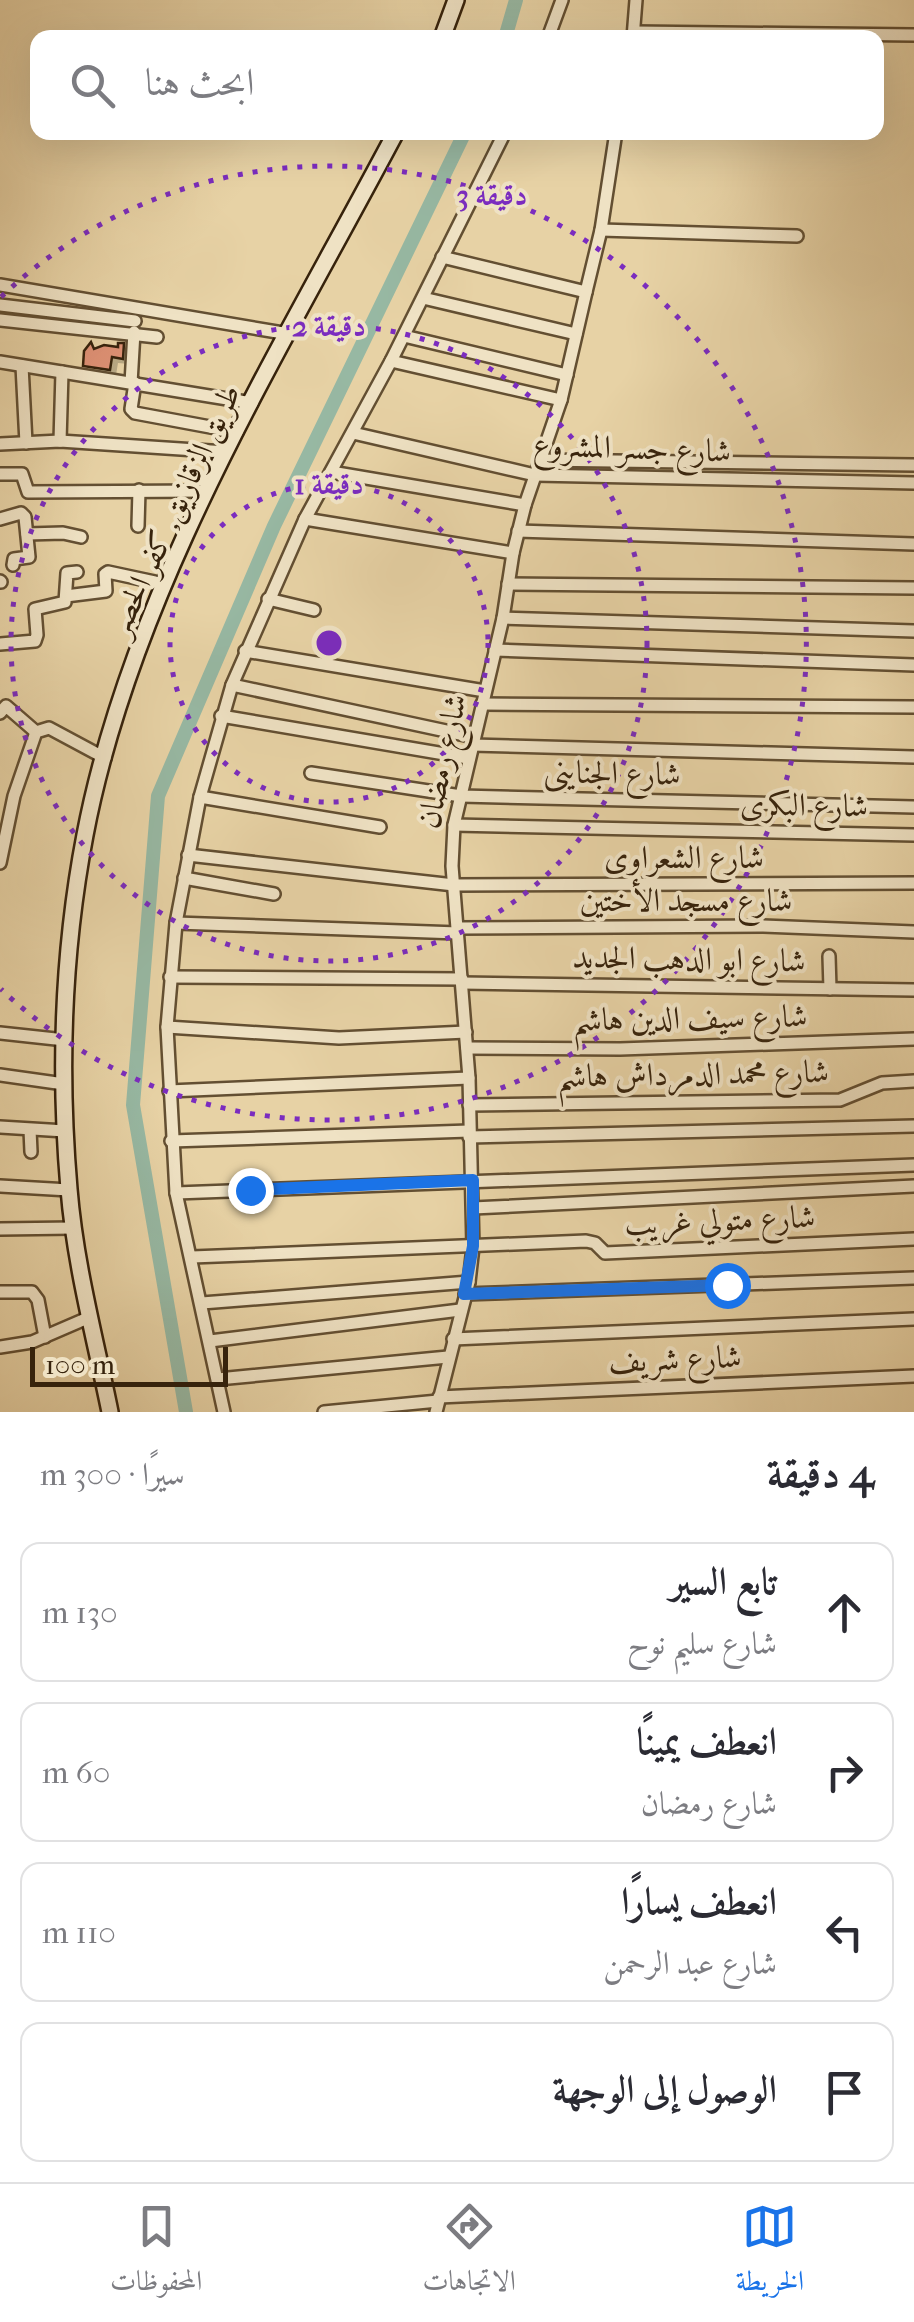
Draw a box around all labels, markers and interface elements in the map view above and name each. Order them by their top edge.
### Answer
search box [30,30,884,140]
icon: search [65,58,120,113]
text: ابحث هنا [145,60,255,105]
text: 3 دقيقة [456,178,528,213]
text: 2 دقيقة [292,309,366,344]
street label: طريق الزقازيق, كفر الحصر [98,378,250,645]
street label: شارع جسر المشروع [532,426,732,478]
text: 1 دقيقة [294,467,364,502]
centre of rings [311,625,347,661]
street label: شارع رمضان [410,690,482,833]
street label: شارع الجناينى [543,753,681,801]
street label: شارع البكرى [739,785,869,833]
street label: شارع الشعراوى [604,839,764,884]
street label: شارع مسجد الأختين [580,878,792,927]
street label: شارع ابو الدهب الجديد [572,938,806,988]
street label: شارع سيف الدين هاشم [572,997,808,1052]
street label: شارع محمد الدمرداش هاشم [557,1053,829,1108]
route end [228,1168,274,1214]
street label: شارع متولي غريب [624,1198,816,1250]
route start [705,1263,751,1309]
street label: شارع شريف [608,1338,743,1388]
scale bar [30,1342,228,1386]
text: 100 m [45,1348,115,1381]
text: 4 دقيقة [767,1449,874,1498]
text: سيرًا · 300 m [40,1456,185,1493]
text: تابع السير [670,1559,777,1604]
icon: ahead [817,1585,872,1640]
text: 130 m [42,1594,118,1631]
text: شارع سليم نوح [627,1625,777,1662]
text: انعطف يمينًا [636,1719,777,1764]
icon: right [817,1745,872,1800]
text: 60 m [42,1754,110,1791]
text: شارع رمضان [641,1785,777,1822]
text: انعطف يسارًا [621,1879,777,1924]
icon: left [817,1905,872,1960]
text: 110 m [42,1914,116,1951]
text: شارع عبد الرحمن [603,1945,777,1982]
icon: arrive [817,2065,872,2120]
text: الوصول إلى الوجهة [553,2067,777,2112]
tab: المحفوظات [110,2199,202,2308]
tab: الاتجاهات [422,2199,516,2308]
tab: الخريطة [736,2199,804,2308]

